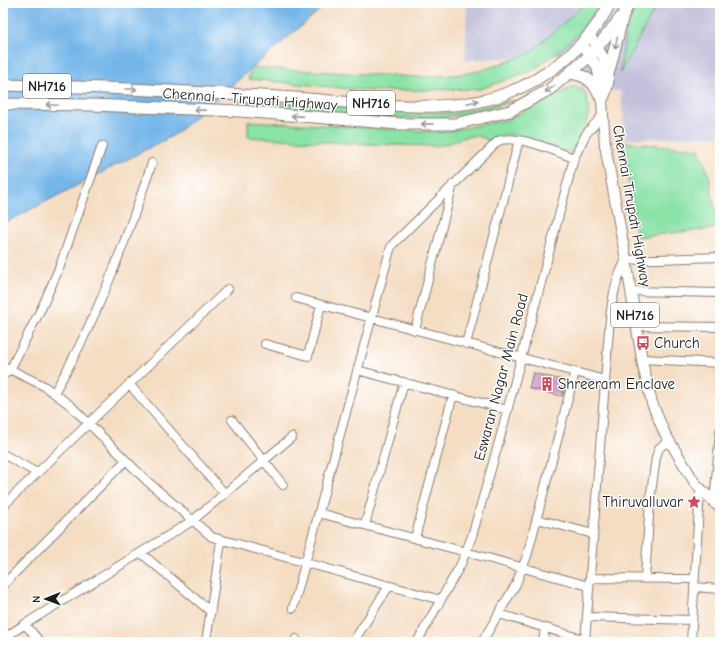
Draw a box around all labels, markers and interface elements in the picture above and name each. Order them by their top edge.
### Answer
one-way arrow [612,36,620,49]
road number: NH716 [23,74,71,98]
street label: Chennai - Tirupati Highway [162,84,338,114]
one-way arrow [124,85,137,92]
one-way arrow [544,85,555,93]
road number: NH716 [347,91,395,115]
one-way arrow [466,98,479,106]
one-way arrow [46,101,59,109]
one-way arrow [194,106,207,113]
one-way arrow [291,113,304,120]
one-way arrow [421,120,434,128]
street label: Chennai Tirupati Highway [609,124,655,289]
street label: Eswaran Nagar Main Road [470,292,532,462]
road number: NH716 [611,303,659,327]
place label: Church [654,334,700,352]
bus stop icon: Church [635,335,651,351]
place label: Shreeram Enclave [558,375,675,393]
building icon: Shreeram Enclave [539,376,555,392]
place label: Thiruvalluvar [602,493,683,511]
place icon: Thiruvalluvar [686,494,702,510]
north arrow [26,579,66,619]
text: N [30,595,43,603]

